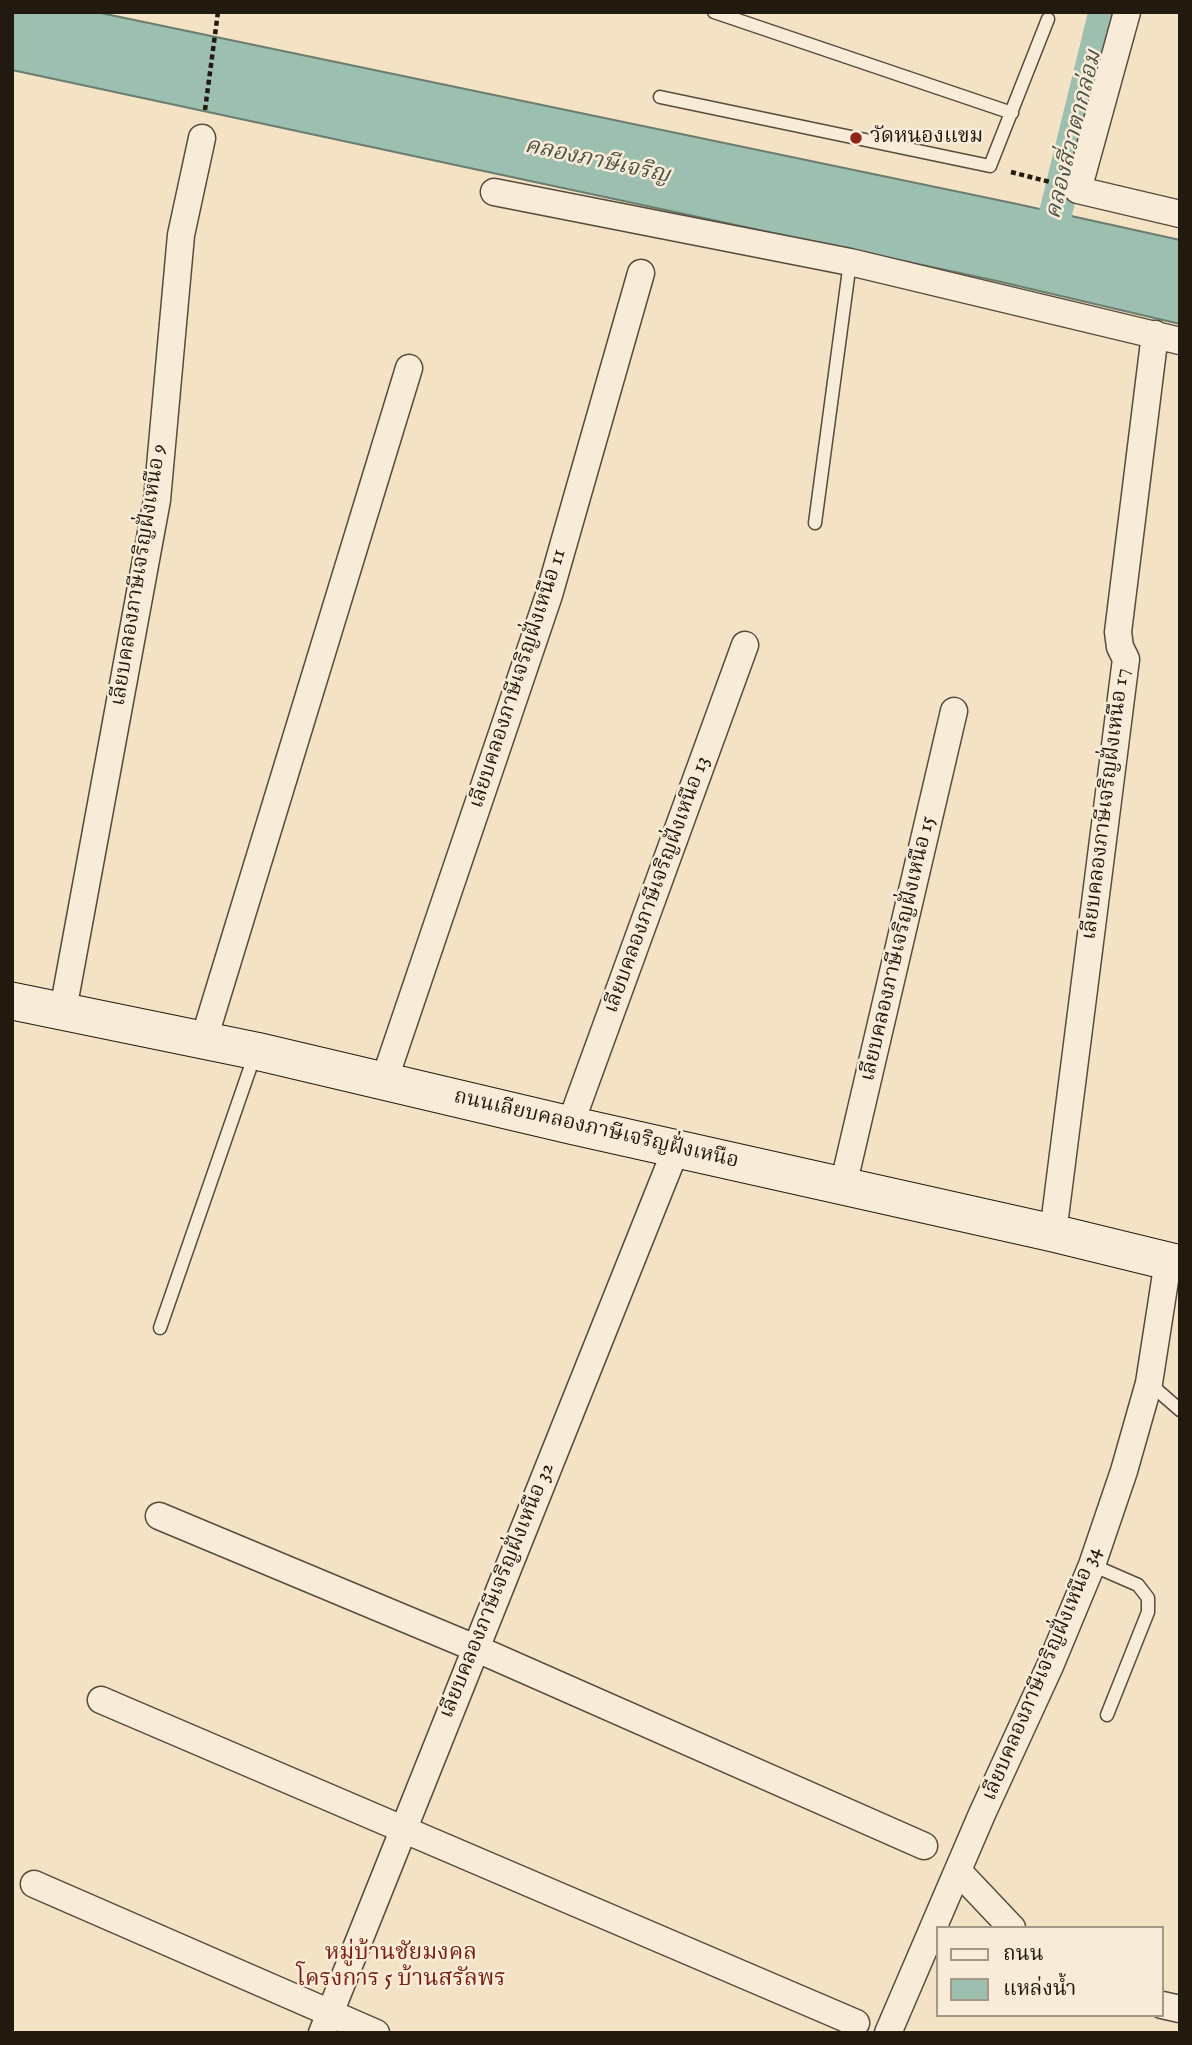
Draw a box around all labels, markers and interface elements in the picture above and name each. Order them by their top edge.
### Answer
water label: คลองสี่วาตากล่อม [1041,48,1109,222]
place label: วัดหนองแขม [870,125,983,151]
marker: วัดหนองแขม [848,130,864,146]
water label: คลองภาษีเจริญ [522,133,672,191]
street label: เลียบคลองภาษีเจริญฝั่งเหนือ 9 [107,442,173,708]
street label: เลียบคลองภาษีเจริญฝั่งเหนือ 11 [465,546,573,812]
street label: เลียบคลองภาษีเจริญฝั่งเหนือ 17 [1078,667,1136,941]
street label: เลียบคลองภาษีเจริญฝั่งเหนือ 13 [600,753,716,1017]
street label: เลียบคลองภาษีเจริญฝั่งเหนือ 15 [856,814,942,1084]
street label: ถนนเลียบคลองภาษีเจริญฝั่งเหนือ [451,1085,741,1175]
street label: เลียบคลองภาษีเจริญฝั่งเหนือ 32 [435,1460,561,1722]
street label: เลียบคลองภาษีเจริญฝั่งเหนือ 34 [978,1543,1108,1805]
legend [936,1926,1164,2017]
district label: หมู่บ้านชัยมงคล โครงการ 5 บ้านสรัลพร [296,1940,506,1994]
text: ถนน [1003,1941,1044,1968]
text: แหล่งน้ำ [1003,1976,1076,2003]

